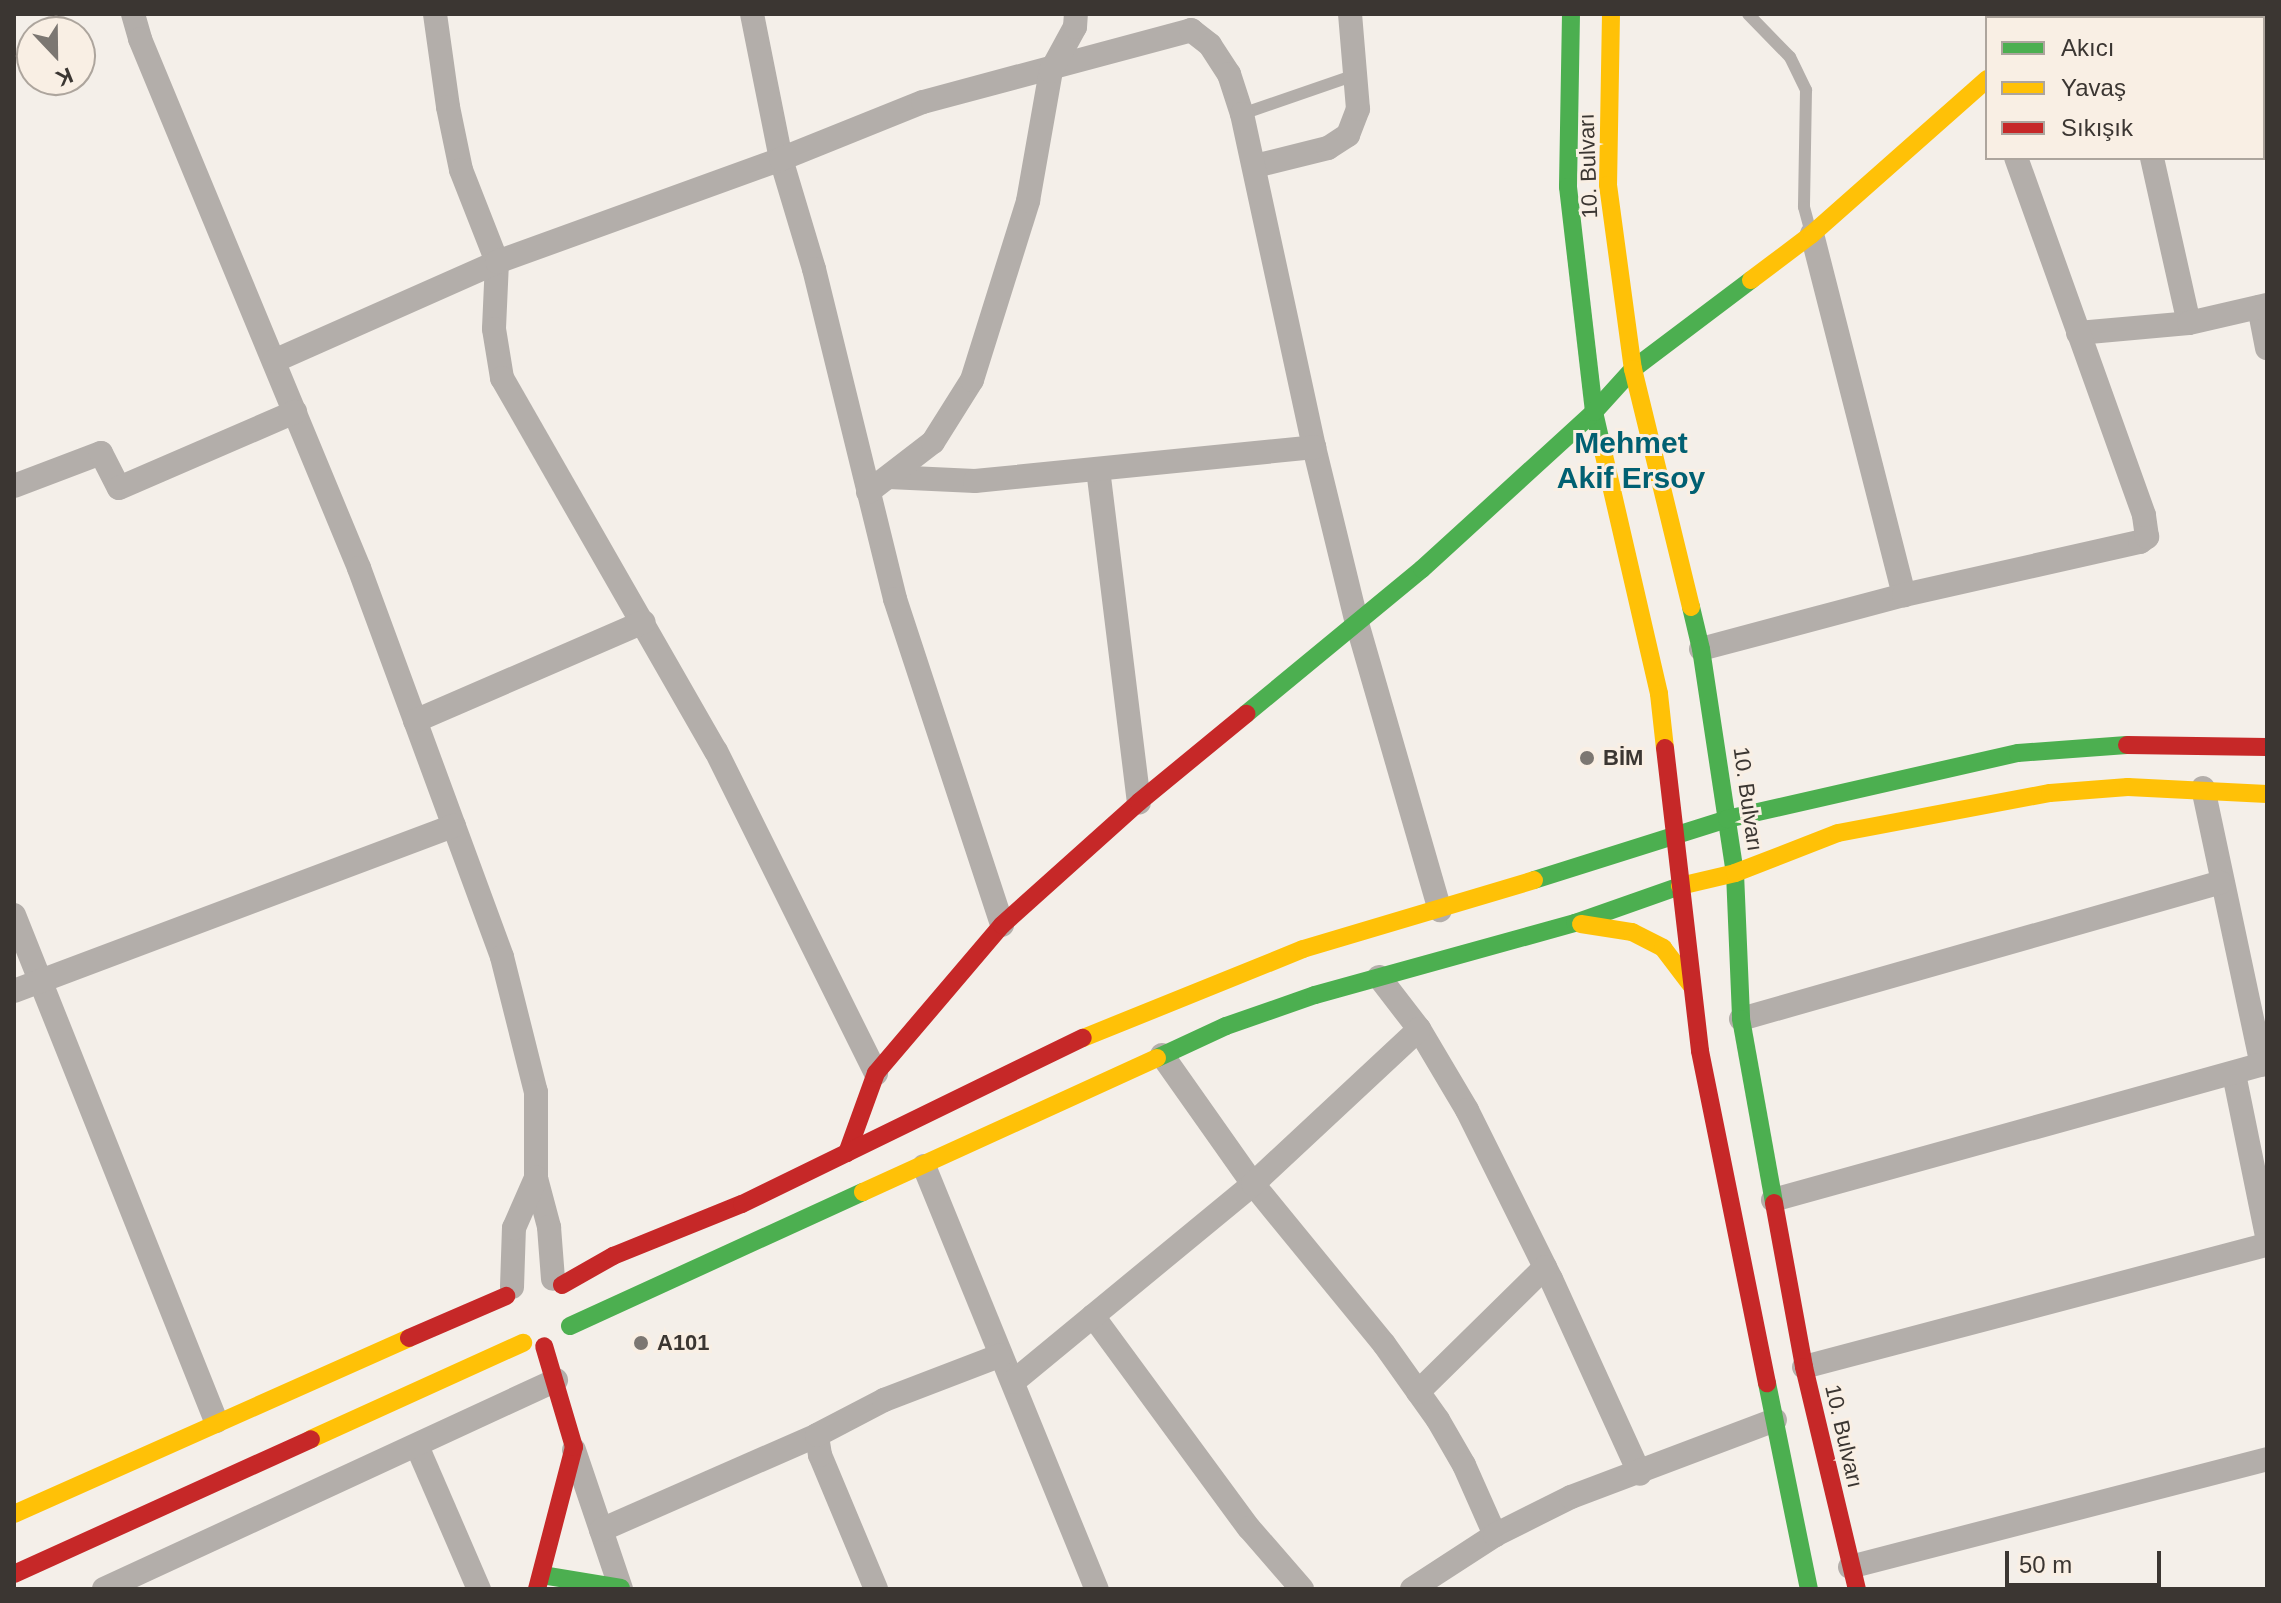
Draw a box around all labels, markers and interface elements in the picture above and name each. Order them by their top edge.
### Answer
north arrow [16,16,96,96]
legend [1985,16,2265,160]
text: Akıcı [2061,34,2114,61]
text: K [52,62,76,91]
text: Yavaş [2061,74,2126,101]
street label: 10. Bulvarı [1573,113,1603,219]
text: Sıkışık [2061,114,2133,141]
district label: Mehmet Akif Ersoy [1557,425,1705,496]
place label: BİM [1603,745,1643,771]
street label: 10. Bulvarı [1728,745,1768,853]
marker: BİM [1578,749,1596,767]
place label: A101 [657,1330,710,1356]
marker: A101 [632,1334,650,1352]
street label: 10. Bulvarı [1819,1382,1869,1490]
scale bar [2009,1535,2165,1585]
text: 50 m [2019,1551,2072,1578]

